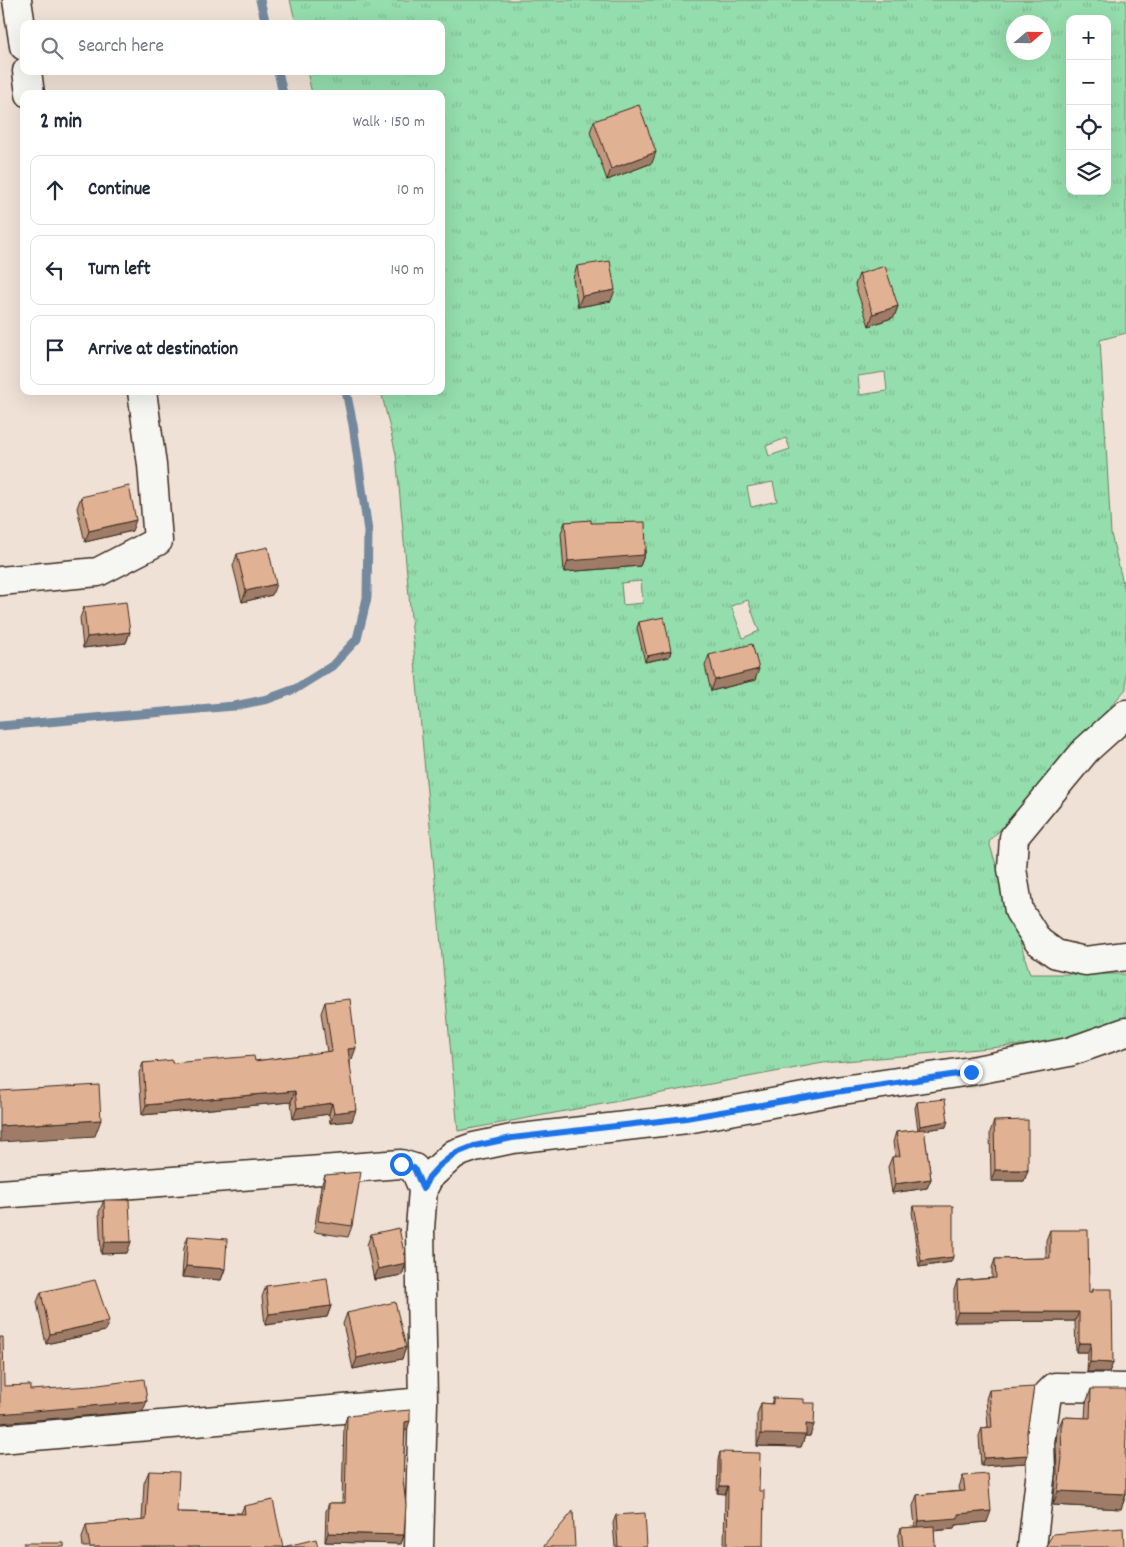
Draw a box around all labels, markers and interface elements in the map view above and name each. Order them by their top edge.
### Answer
north arrow [1006,15,1051,60]
map controls [1066,15,1111,195]
button: + [1066,15,1111,60]
search box [20,20,445,75]
icon: search [38,34,66,62]
text: Search here [78,34,164,61]
button: − [1066,60,1111,105]
button: locate [1066,105,1111,150]
text: 2 min [40,108,82,138]
text: Walk · 150 m [353,111,425,134]
button: layers [1066,150,1111,195]
icon: ahead [41,176,69,204]
text: Continue [88,177,150,204]
text: 10 m [397,179,424,202]
icon: left [41,256,69,284]
text: Turn left [88,257,151,284]
text: 140 m [390,259,424,282]
icon: arrive [41,336,69,364]
text: Arrive at destination [88,337,238,364]
route end [960,1061,983,1084]
route start [390,1153,413,1176]

